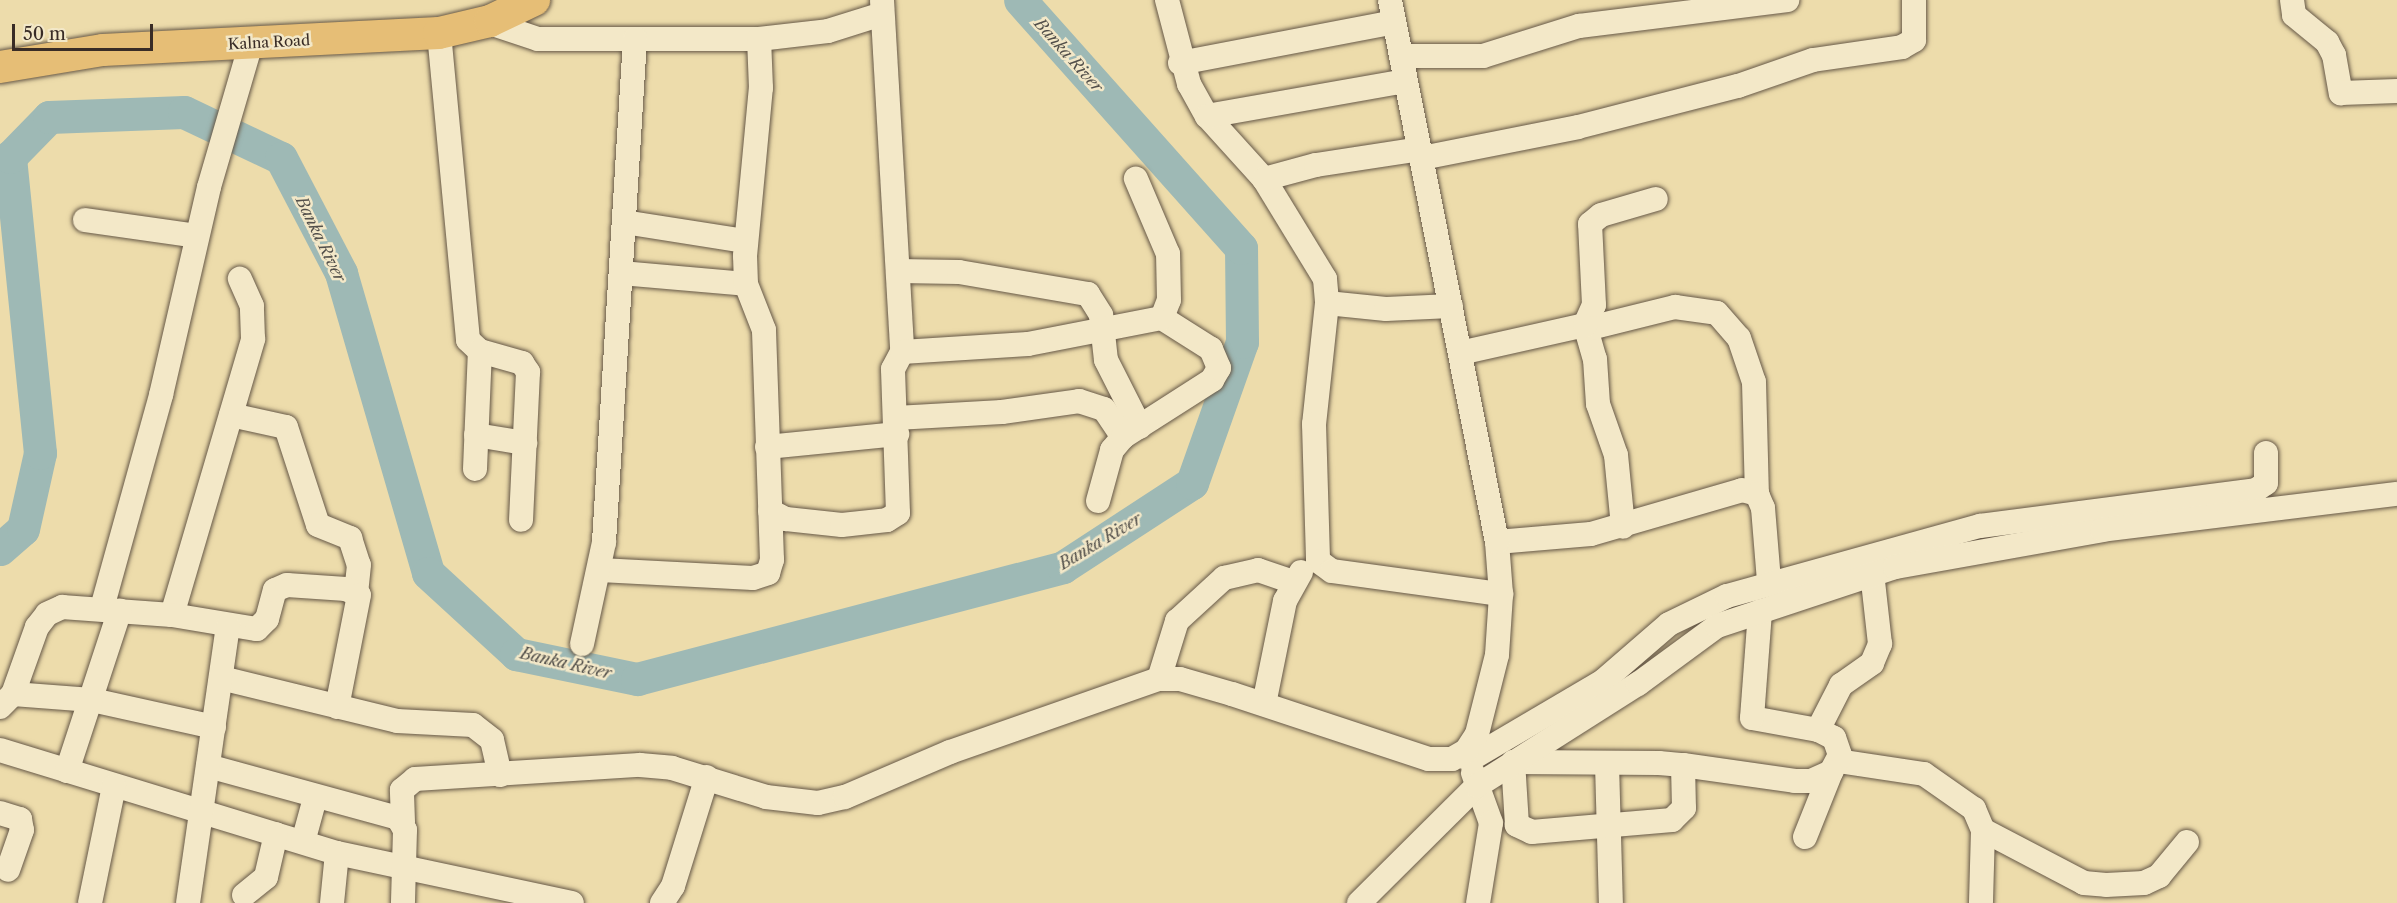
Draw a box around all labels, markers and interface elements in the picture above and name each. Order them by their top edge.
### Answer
scale bar [15,12,156,50]
water label: Banka River [1031,14,1107,96]
text: 50 m [23,23,66,45]
street label: Kalna Road [227,31,311,53]
water label: Banka River [292,193,350,285]
water label: Banka River [1055,509,1145,573]
water label: Banka River [519,643,613,683]

